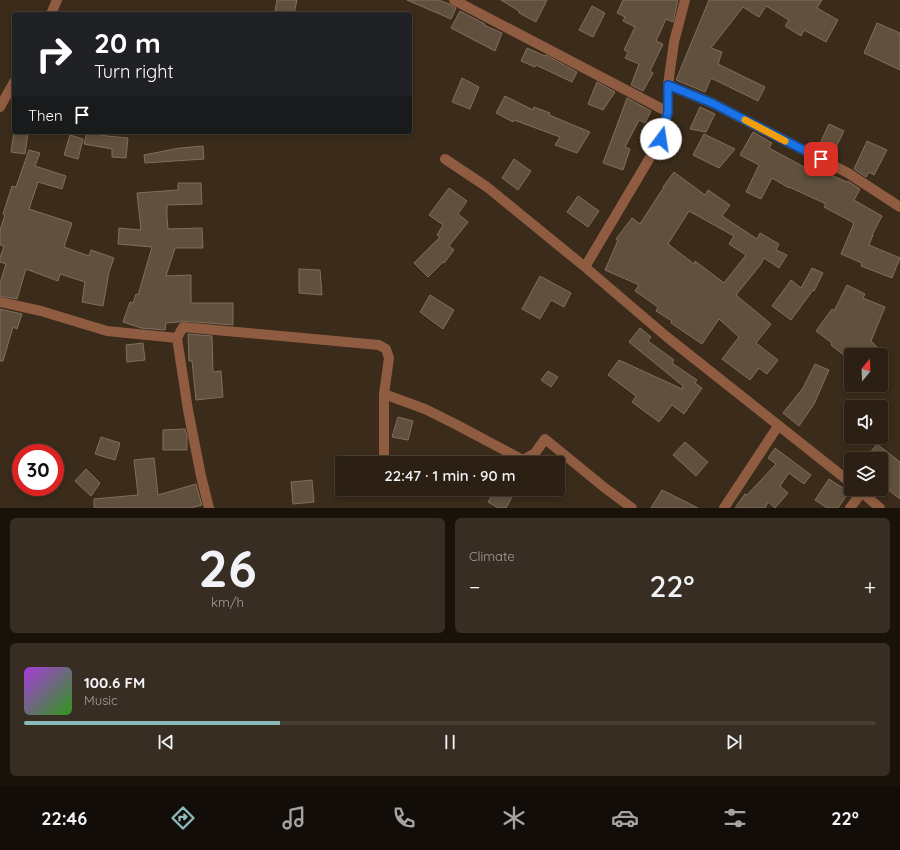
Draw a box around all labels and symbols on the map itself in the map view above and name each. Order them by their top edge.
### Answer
position arrow [640,118,682,160]
pin [804,142,838,176]
north arrow [844,348,888,392]
speed limit sign: 30 [12,444,64,496]

